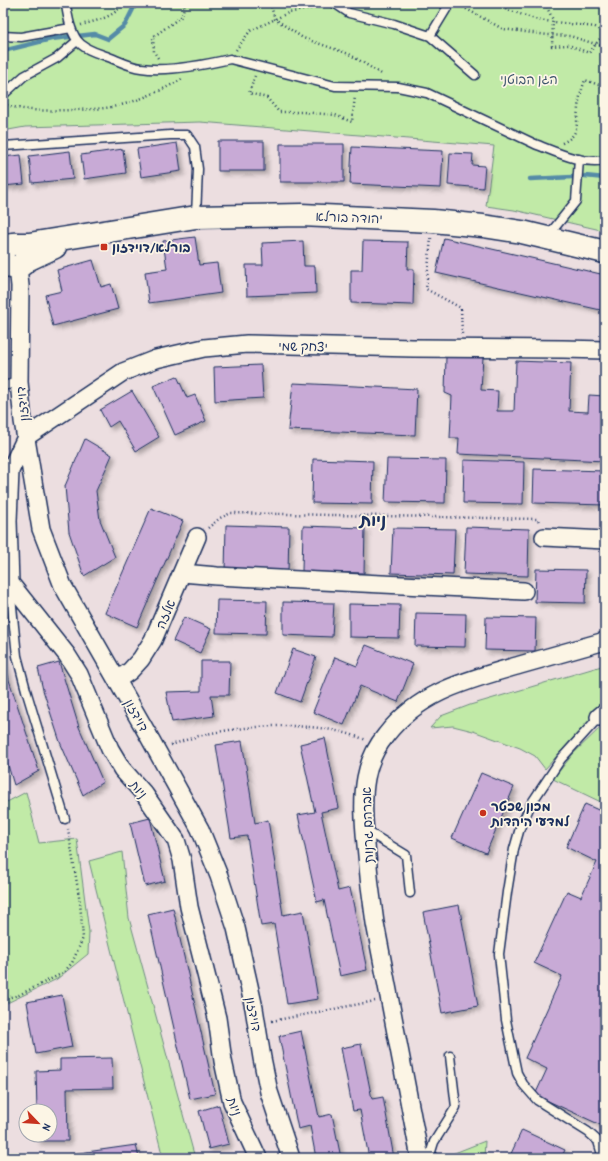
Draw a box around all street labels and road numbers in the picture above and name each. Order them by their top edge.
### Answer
street label: יהודה בורלא [315,207,383,227]
street label: יצחק שמי [278,337,328,355]
street label: דוידזון [11,385,33,422]
street label: אלזה [151,596,179,632]
street label: דוידזון [121,695,153,735]
street label: ניות [125,775,152,802]
street label: אברהם גרנות [357,786,377,864]
street label: דוידזון [242,995,266,1033]
street label: ניות [223,1093,247,1118]

